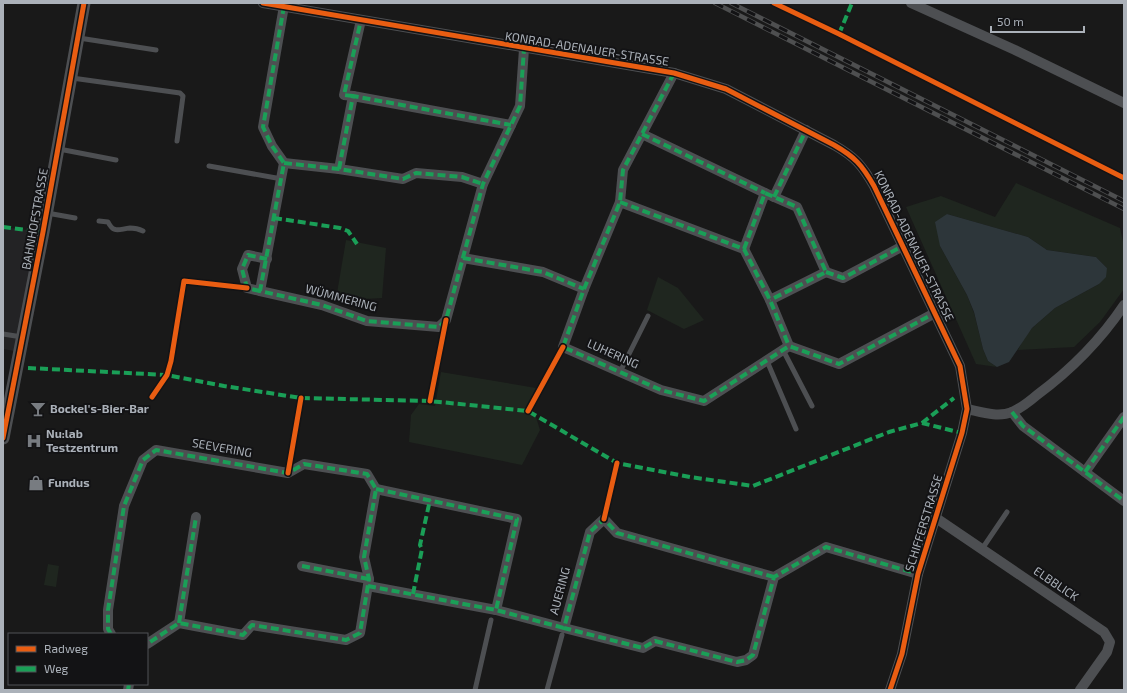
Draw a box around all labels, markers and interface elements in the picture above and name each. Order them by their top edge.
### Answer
scale bar [991,8,1084,34]
text: 50 m [997,14,1024,28]
street label: KONRAD-ADENAUER-STRASSE [504,28,670,68]
street label: BAHNHOFSTRASSE [18,167,50,271]
street label: KONRAD-ADENAUER-STRASSE [872,168,958,323]
street label: WÜMMERING [304,281,379,313]
street label: LUHERING [585,335,641,371]
bar icon: Bockel's-Bier-Bar [29,400,47,418]
place label: Bockel's-Bier-Bar [50,401,149,415]
place label: Nu:lab Testzentrum [46,426,118,454]
hospital icon: Nu:lab Testzentrum [25,432,43,450]
street label: SEEVERING [191,435,253,459]
street label: SCHIFFERSTRASSE [902,472,945,573]
shop icon: Fundus [27,474,45,492]
place label: Fundus [48,475,90,489]
street label: ELBBLICK [1031,563,1082,603]
street label: AUERING [546,565,572,616]
legend [8,633,148,685]
text: Radweg [44,641,88,655]
text: Weg [44,661,69,675]

